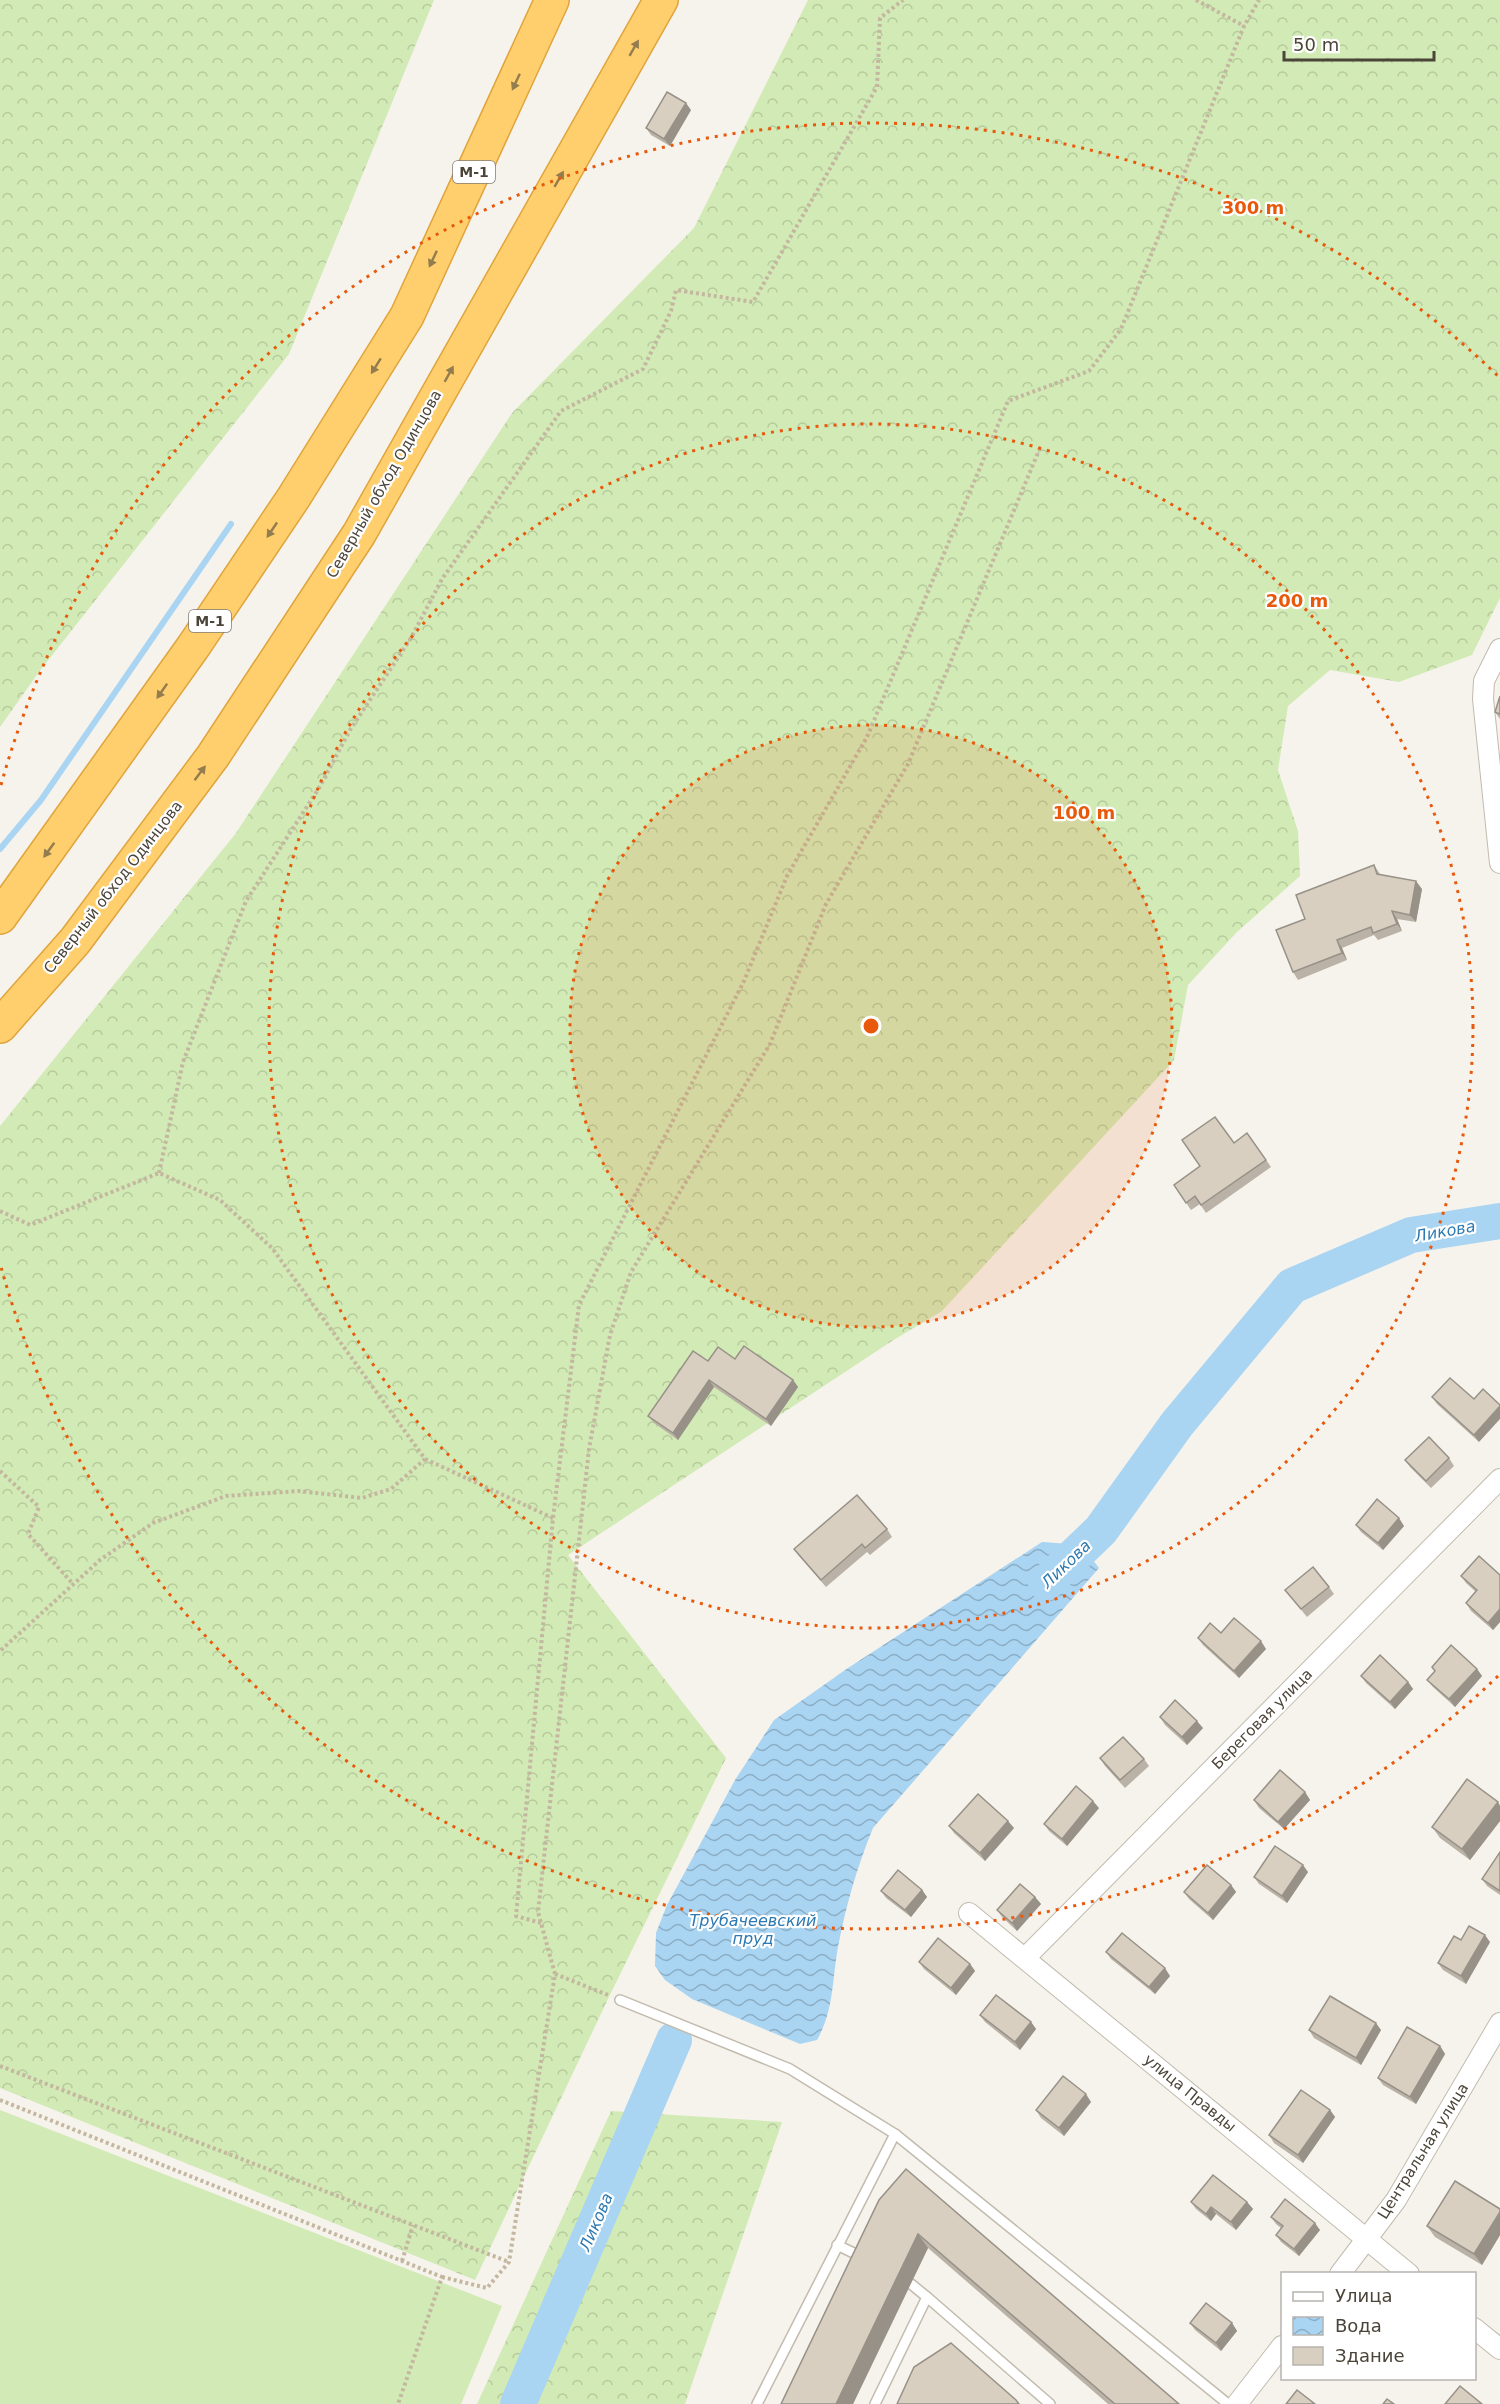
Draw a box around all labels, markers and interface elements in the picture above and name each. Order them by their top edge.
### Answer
scale bar [1284,24,1434,62]
text: 50 m [1293,34,1339,55]
one-way arrow [629,39,639,56]
one-way arrow [511,74,520,91]
road number: М-1 [453,161,495,183]
one-way arrow [553,170,563,187]
text: 300 m [1222,197,1284,218]
one-way arrow [429,250,438,267]
one-way arrow [370,357,381,374]
one-way arrow [443,365,453,382]
street label: Северный обход Одинцова [323,387,445,581]
one-way arrow [266,522,278,538]
text: 200 m [1266,590,1328,611]
road number: М-1 [189,610,231,632]
one-way arrow [156,683,168,699]
one-way arrow [194,766,206,781]
street label: Северный обход Одинцова [40,797,186,977]
text: 100 m [1053,802,1115,823]
one-way arrow [43,843,55,858]
centre of rings [861,1016,881,1036]
water label: Ликова [1412,1216,1477,1246]
water label: Ликова [1037,1536,1095,1593]
street label: Береговая улица [1208,1665,1316,1773]
water label: Трубачеевский пруд [690,1911,816,1948]
street label: улица Правды [1140,2050,1240,2136]
street label: Центральная улица [1374,2080,1472,2222]
water label: Ликова [575,2190,617,2255]
legend [1281,2272,1476,2380]
text: Улица [1335,2285,1392,2306]
text: Вода [1335,2315,1382,2336]
text: Здание [1335,2345,1405,2366]

